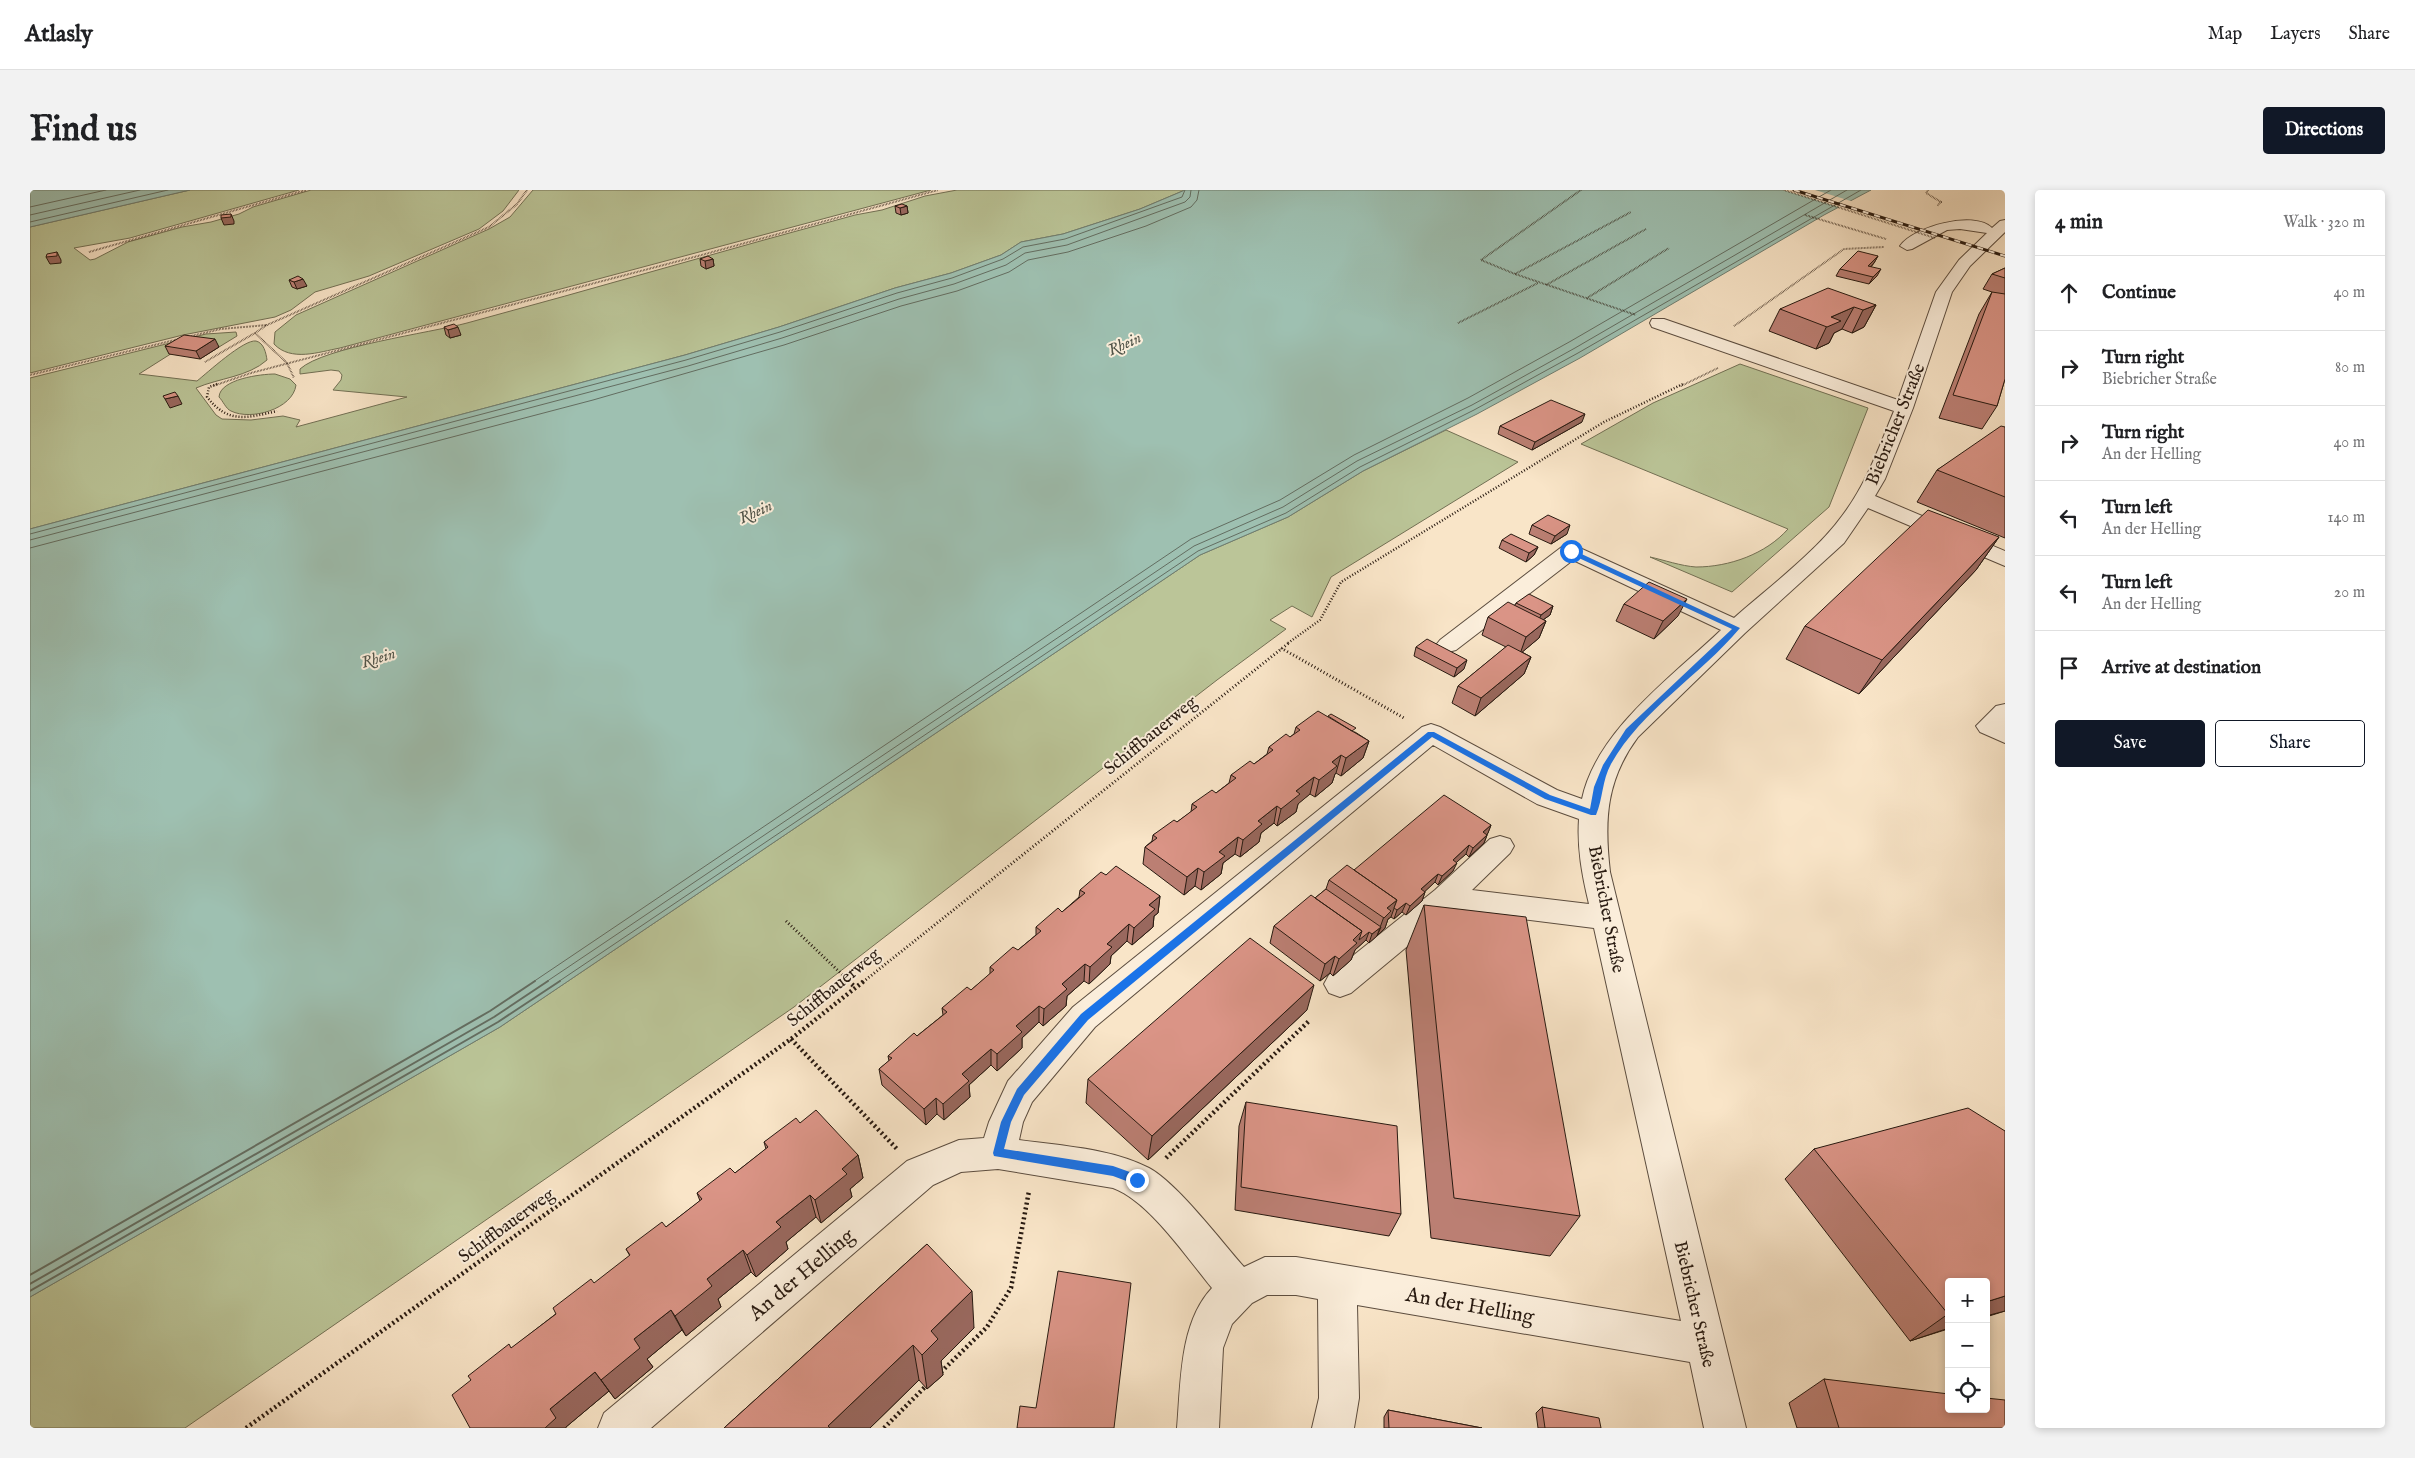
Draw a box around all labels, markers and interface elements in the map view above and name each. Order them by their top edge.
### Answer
text: Atlasly [25,19,93,50]
text: Map [2208,23,2242,46]
text: Layers [2270,23,2321,46]
text: Share [2349,23,2390,46]
button: Directions [2263,107,2385,154]
text: Find us [30,108,137,153]
text: 4 min [2055,209,2103,236]
text: Walk · 320 m [2283,213,2365,233]
icon: ahead [2055,279,2083,307]
text: Continue [2102,281,2176,305]
text: 40 m [2333,283,2365,303]
water label: Rhein [1105,328,1145,361]
text: Turn right [2102,346,2184,370]
icon: right [2055,354,2083,382]
text: 80 m [2335,358,2365,378]
street label: Biebricher Straße [1862,360,1931,489]
text: Biebricher Straße [2102,370,2217,390]
text: Turn right [2102,421,2184,445]
icon: right [2055,429,2083,457]
text: 40 m [2333,433,2365,453]
text: An der Helling [2102,445,2201,465]
water label: Rhein [736,496,776,529]
text: Turn left [2102,496,2173,520]
icon: left [2055,504,2083,532]
text: 140 m [2327,508,2365,528]
text: An der Helling [2102,520,2201,540]
route start [1560,540,1583,563]
text: Turn left [2102,571,2173,595]
icon: left [2055,579,2083,607]
text: 20 m [2334,583,2365,603]
text: An der Helling [2102,595,2201,615]
water label: Rhein [359,644,398,674]
icon: arrive [2055,654,2083,682]
text: Arrive at destination [2102,656,2261,680]
street label: Schiffbauerweg [1100,691,1202,781]
button: Save [2055,720,2205,767]
button: Share [2215,720,2365,767]
street label: Biebricher Straße [1582,844,1629,975]
street label: Schiffbauerweg [783,943,885,1033]
route end [1126,1169,1149,1192]
street label: Schiffbauerweg [454,1183,560,1269]
street label: An der Helling [743,1223,861,1328]
street label: Biebricher Straße [1668,1239,1719,1370]
map controls [1945,1278,1990,1413]
button: + [1945,1278,1990,1323]
street label: An der Helling [1402,1282,1537,1331]
button: − [1945,1323,1990,1368]
button: locate [1945,1368,1990,1413]

